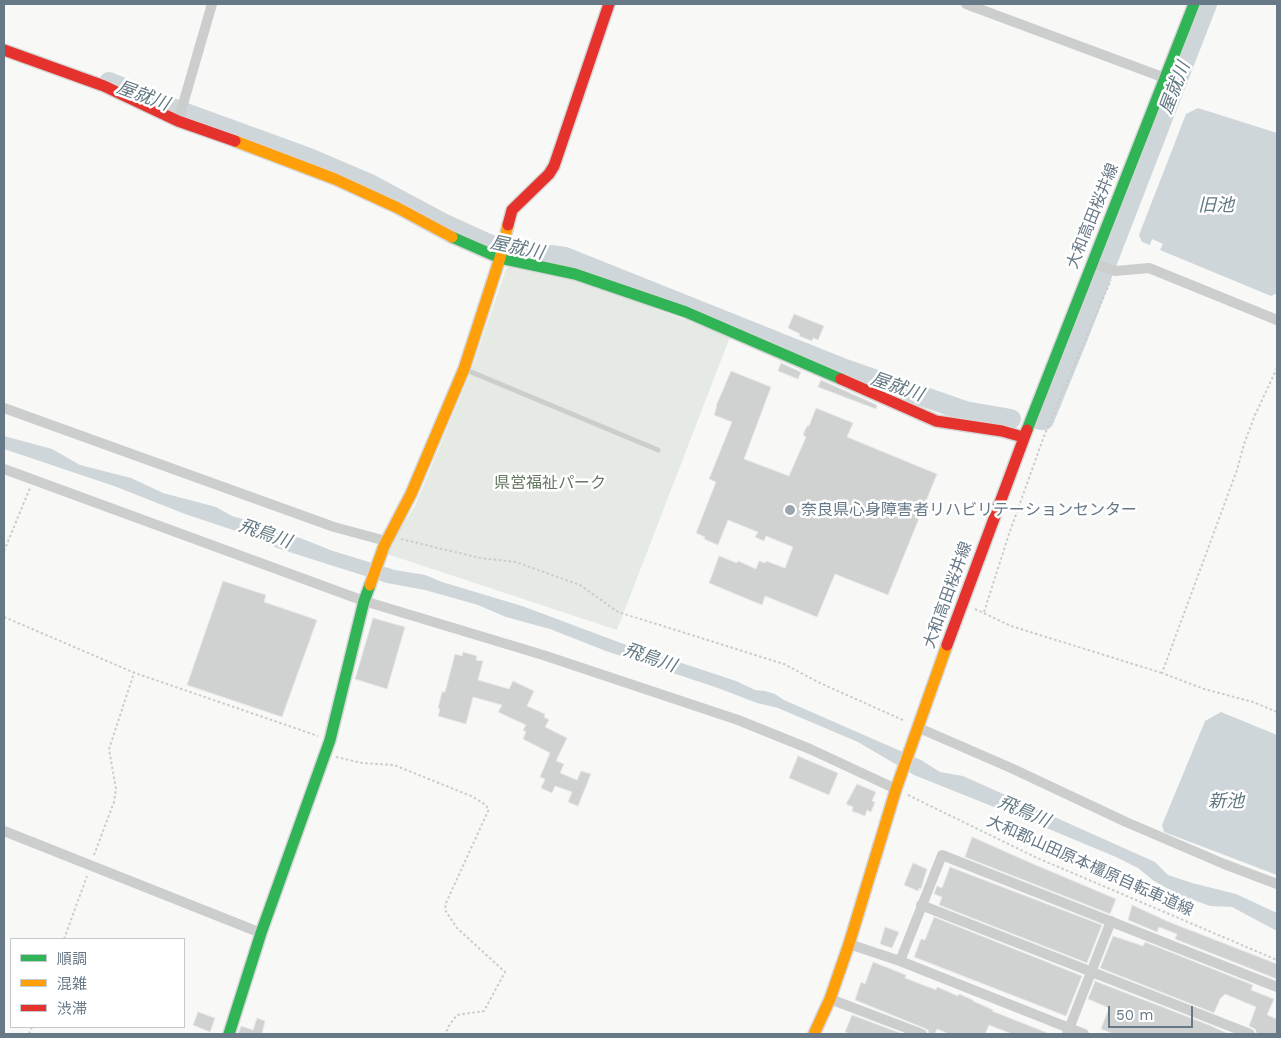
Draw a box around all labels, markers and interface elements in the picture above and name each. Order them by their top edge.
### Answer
water label: 屋就川 [1155,59,1195,117]
water label: 屋就川 [114,77,172,115]
street label: 大和高田桜井線 [1063,160,1123,272]
water label: 旧池 [1198,195,1234,217]
water label: 屋就川 [488,232,546,264]
water label: 屋就川 [868,368,926,406]
park label: 県営福祉パーク [494,473,606,493]
place label: 奈良県心身障害者リハビリテーションセンター [801,500,1137,520]
marker: 奈良県心身障害者リハビリテーションセンター [783,503,797,517]
water label: 飛鳥川 [236,515,294,553]
street label: 大和高田桜井線 [920,539,976,651]
water label: 飛鳥川 [621,639,679,677]
water label: 新池 [1208,791,1244,813]
water label: 飛鳥川 [995,792,1053,832]
street label: 大和郡山田原本橿原自転車道線 [984,812,1196,920]
legend [10,938,185,1028]
text: 順調 [57,950,87,968]
text: 混雑 [57,975,87,993]
scale bar [1111,996,1196,1028]
text: 渋滞 [57,1000,87,1018]
text: 50 m [1116,1006,1153,1024]

